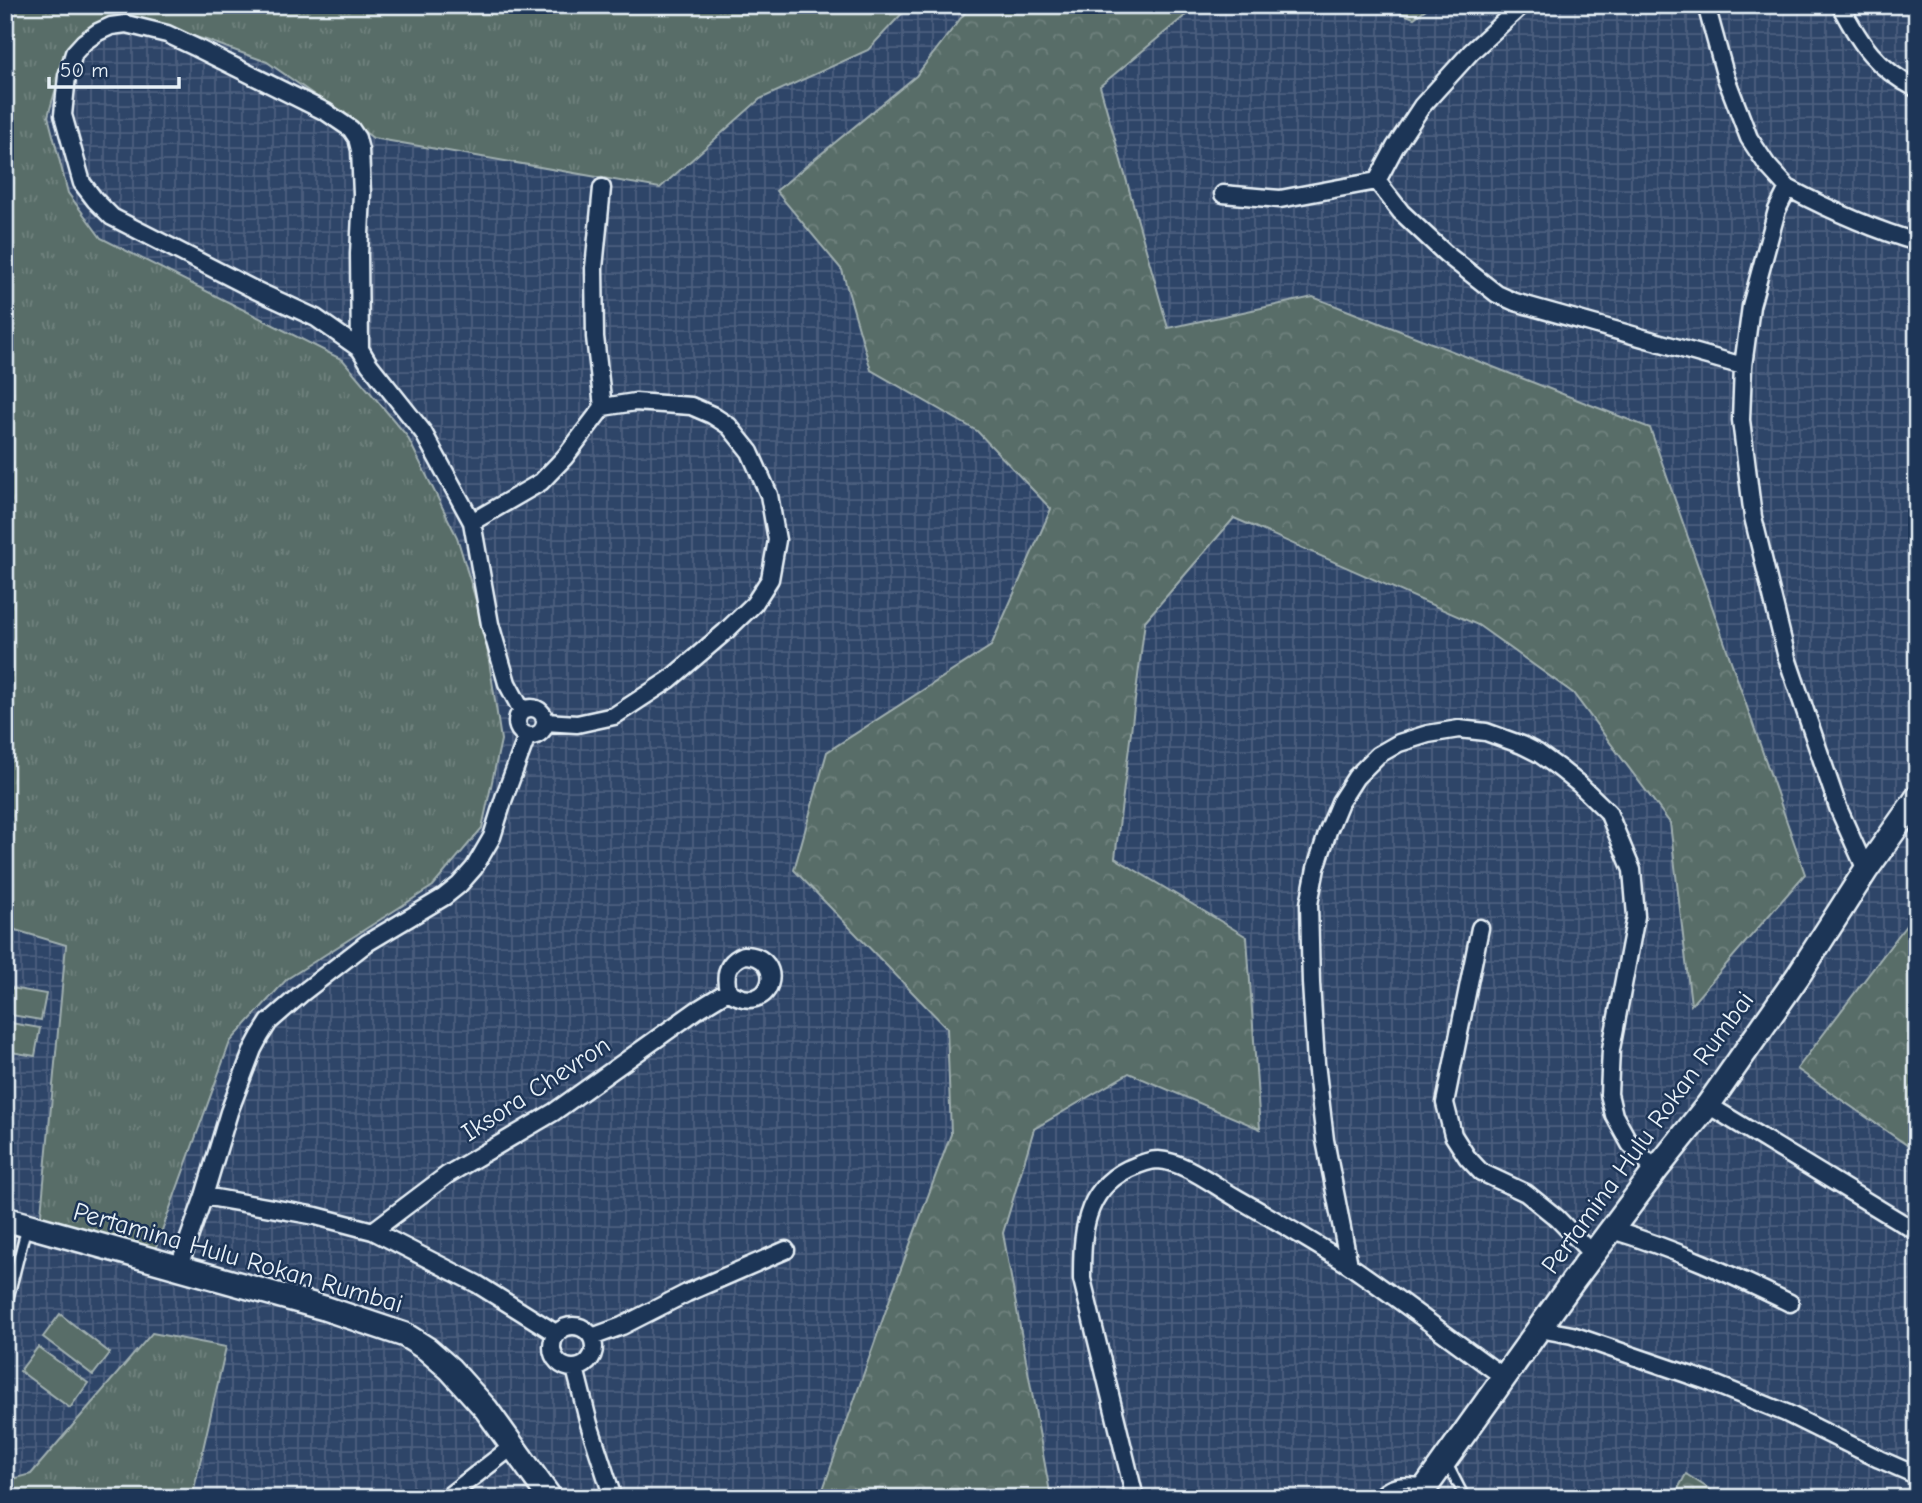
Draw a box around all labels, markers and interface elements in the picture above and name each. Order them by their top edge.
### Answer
scale bar [49,46,178,90]
text: 50 m [60,58,109,82]
street label: Pertamina Hulu Rokan Rumbai [1535,986,1761,1280]
street label: Iksora Chevron [456,1030,616,1148]
street label: Pertamina Hulu Rokan Rumbai [70,1197,406,1319]

